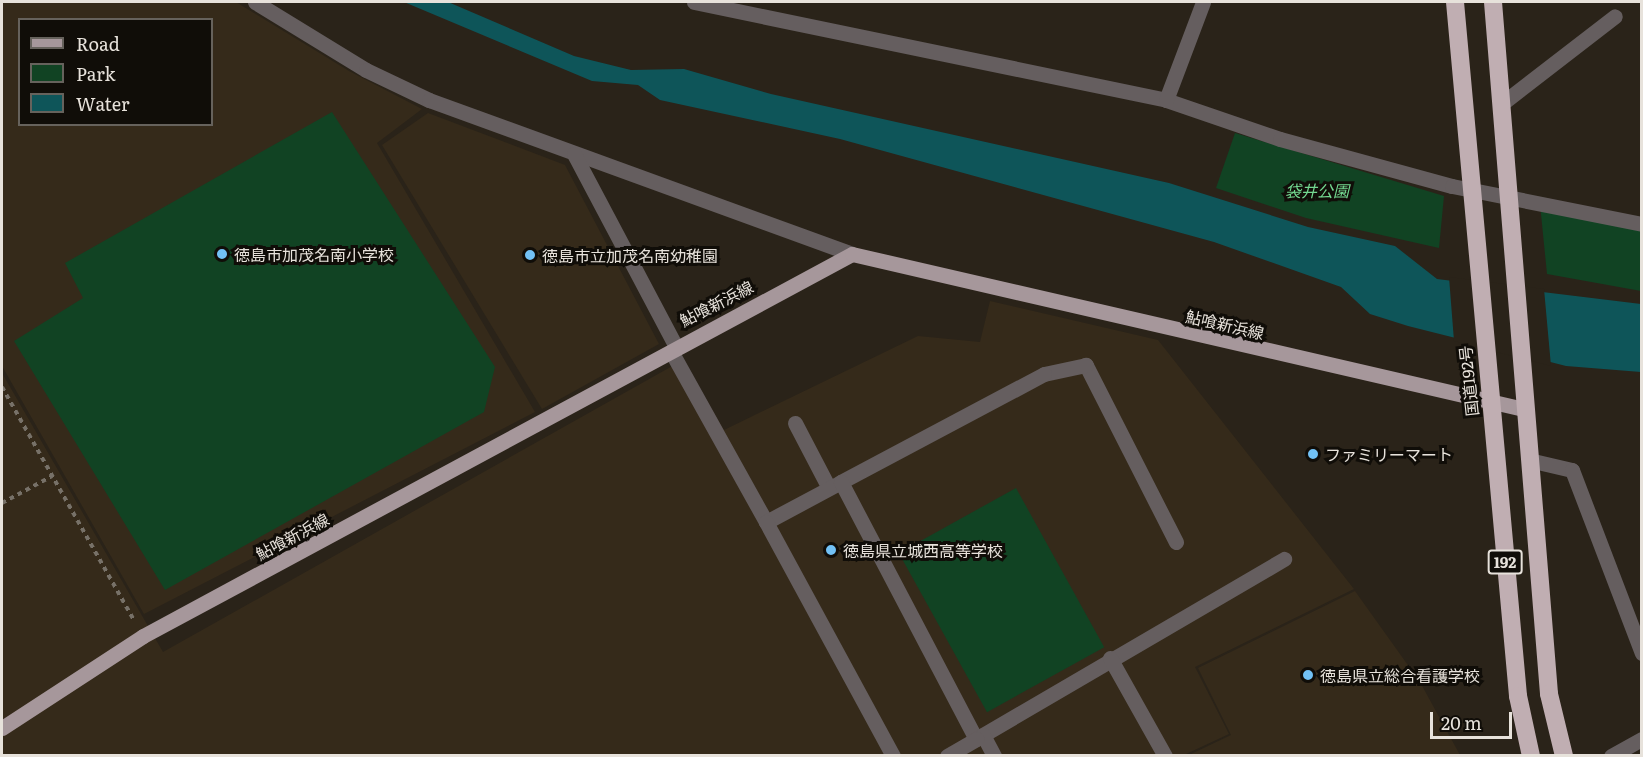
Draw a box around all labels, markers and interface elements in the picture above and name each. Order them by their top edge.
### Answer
legend [18,18,213,126]
text: Road [76,30,120,57]
text: Park [76,60,115,87]
text: Water [76,90,129,117]
park label: 袋井公園 [1285,180,1349,200]
place label: 徳島市加茂名南小学校 [234,244,394,264]
place label: 徳島市立加茂名南幼稚園 [542,245,718,265]
marker: 徳島市加茂名南小学校 [215,247,229,261]
marker: 徳島市立加茂名南幼稚園 [523,248,537,262]
street label: 鮎喰新浜線 [676,276,756,330]
street label: 鮎喰新浜線 [1184,306,1266,342]
street label: 国道192号 [1455,345,1481,417]
place label: ファミリーマート [1325,444,1453,464]
marker: ファミリーマート [1306,447,1320,461]
street label: 鮎喰新浜線 [252,509,332,563]
place label: 徳島県立城西高等学校 [843,540,1003,560]
marker: 徳島県立城西高等学校 [824,543,838,557]
road number: 192 [1487,550,1523,574]
place label: 徳島県立総合看護学校 [1320,665,1480,685]
marker: 徳島県立総合看護学校 [1301,668,1315,682]
scale bar [1433,700,1516,738]
text: 20 m [1441,709,1482,736]

